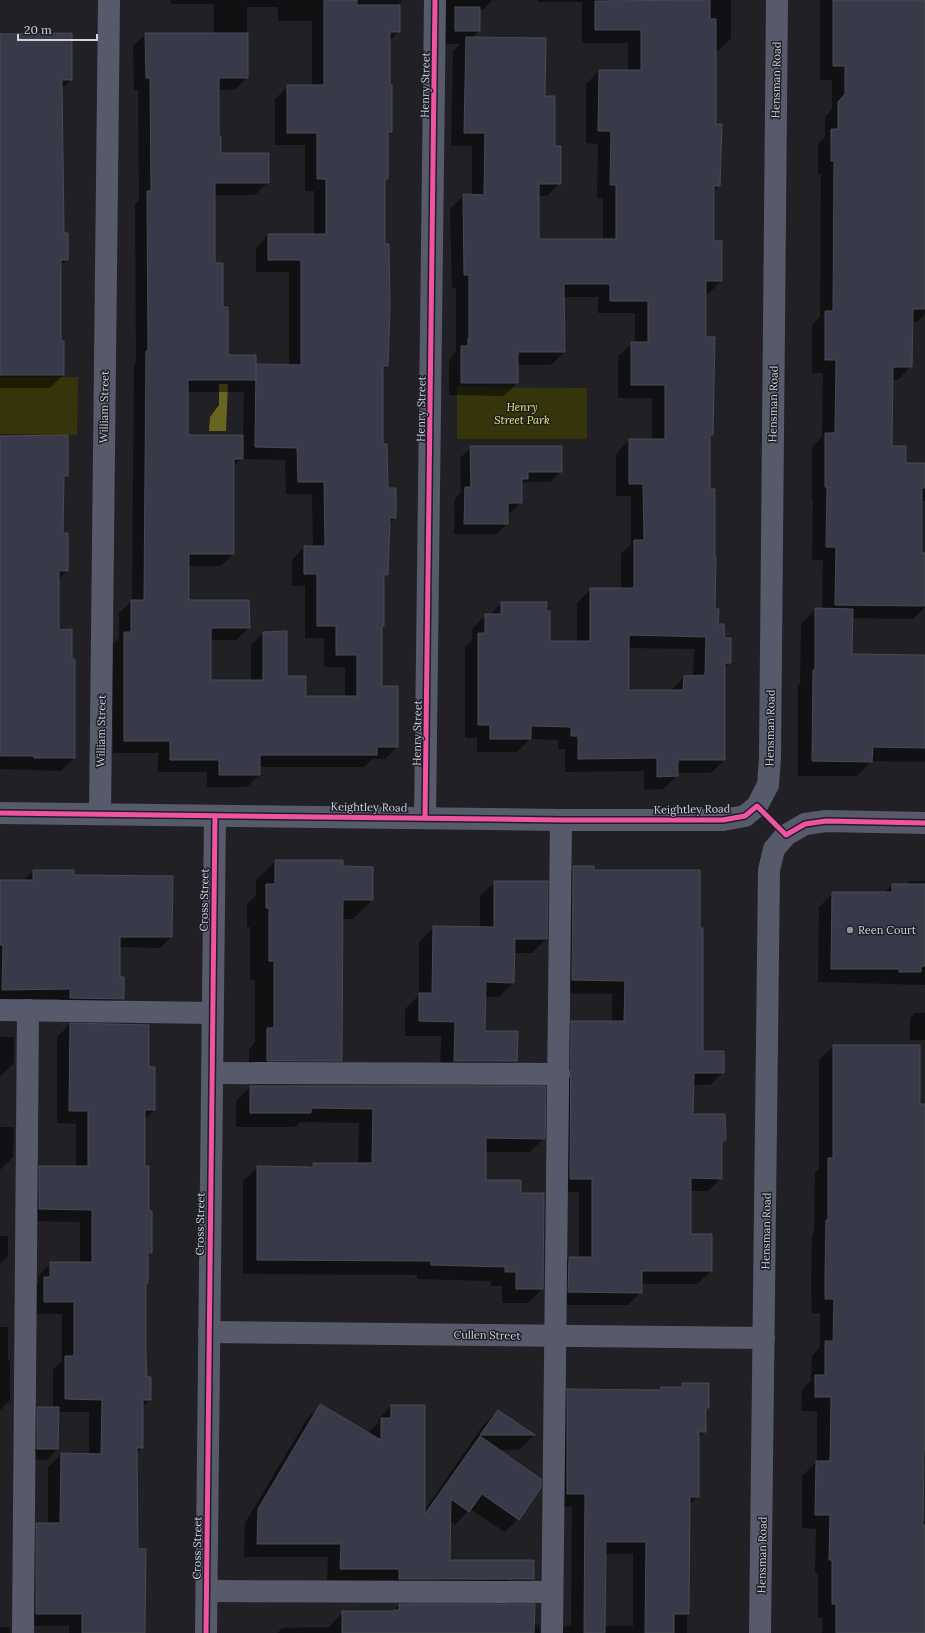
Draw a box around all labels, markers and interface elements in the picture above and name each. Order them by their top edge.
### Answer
scale bar [18,16,97,42]
text: 20 m [24,22,52,37]
street label: Hensman Road [768,41,784,118]
street label: Henry Street [417,51,433,118]
street label: Hensman Road [765,365,781,442]
street label: William Street [96,370,112,443]
street label: Henry Street [413,375,429,442]
park label: Henry Street Park [494,400,550,427]
street label: Hensman Road [762,689,778,766]
street label: William Street [93,694,109,767]
street label: Henry Street [409,699,425,766]
street label: Keightley Road [331,799,408,815]
street label: Keightley Road [654,801,731,817]
street label: Cross Street [196,868,212,932]
place label: Reen Court [858,923,917,937]
marker: Reen Court [845,925,855,935]
street label: Cross Street [192,1192,208,1256]
street label: Hensman Road [758,1192,774,1269]
street label: Cullen Street [453,1327,521,1343]
street label: Cross Street [189,1516,205,1580]
street label: Hensman Road [754,1516,770,1593]

